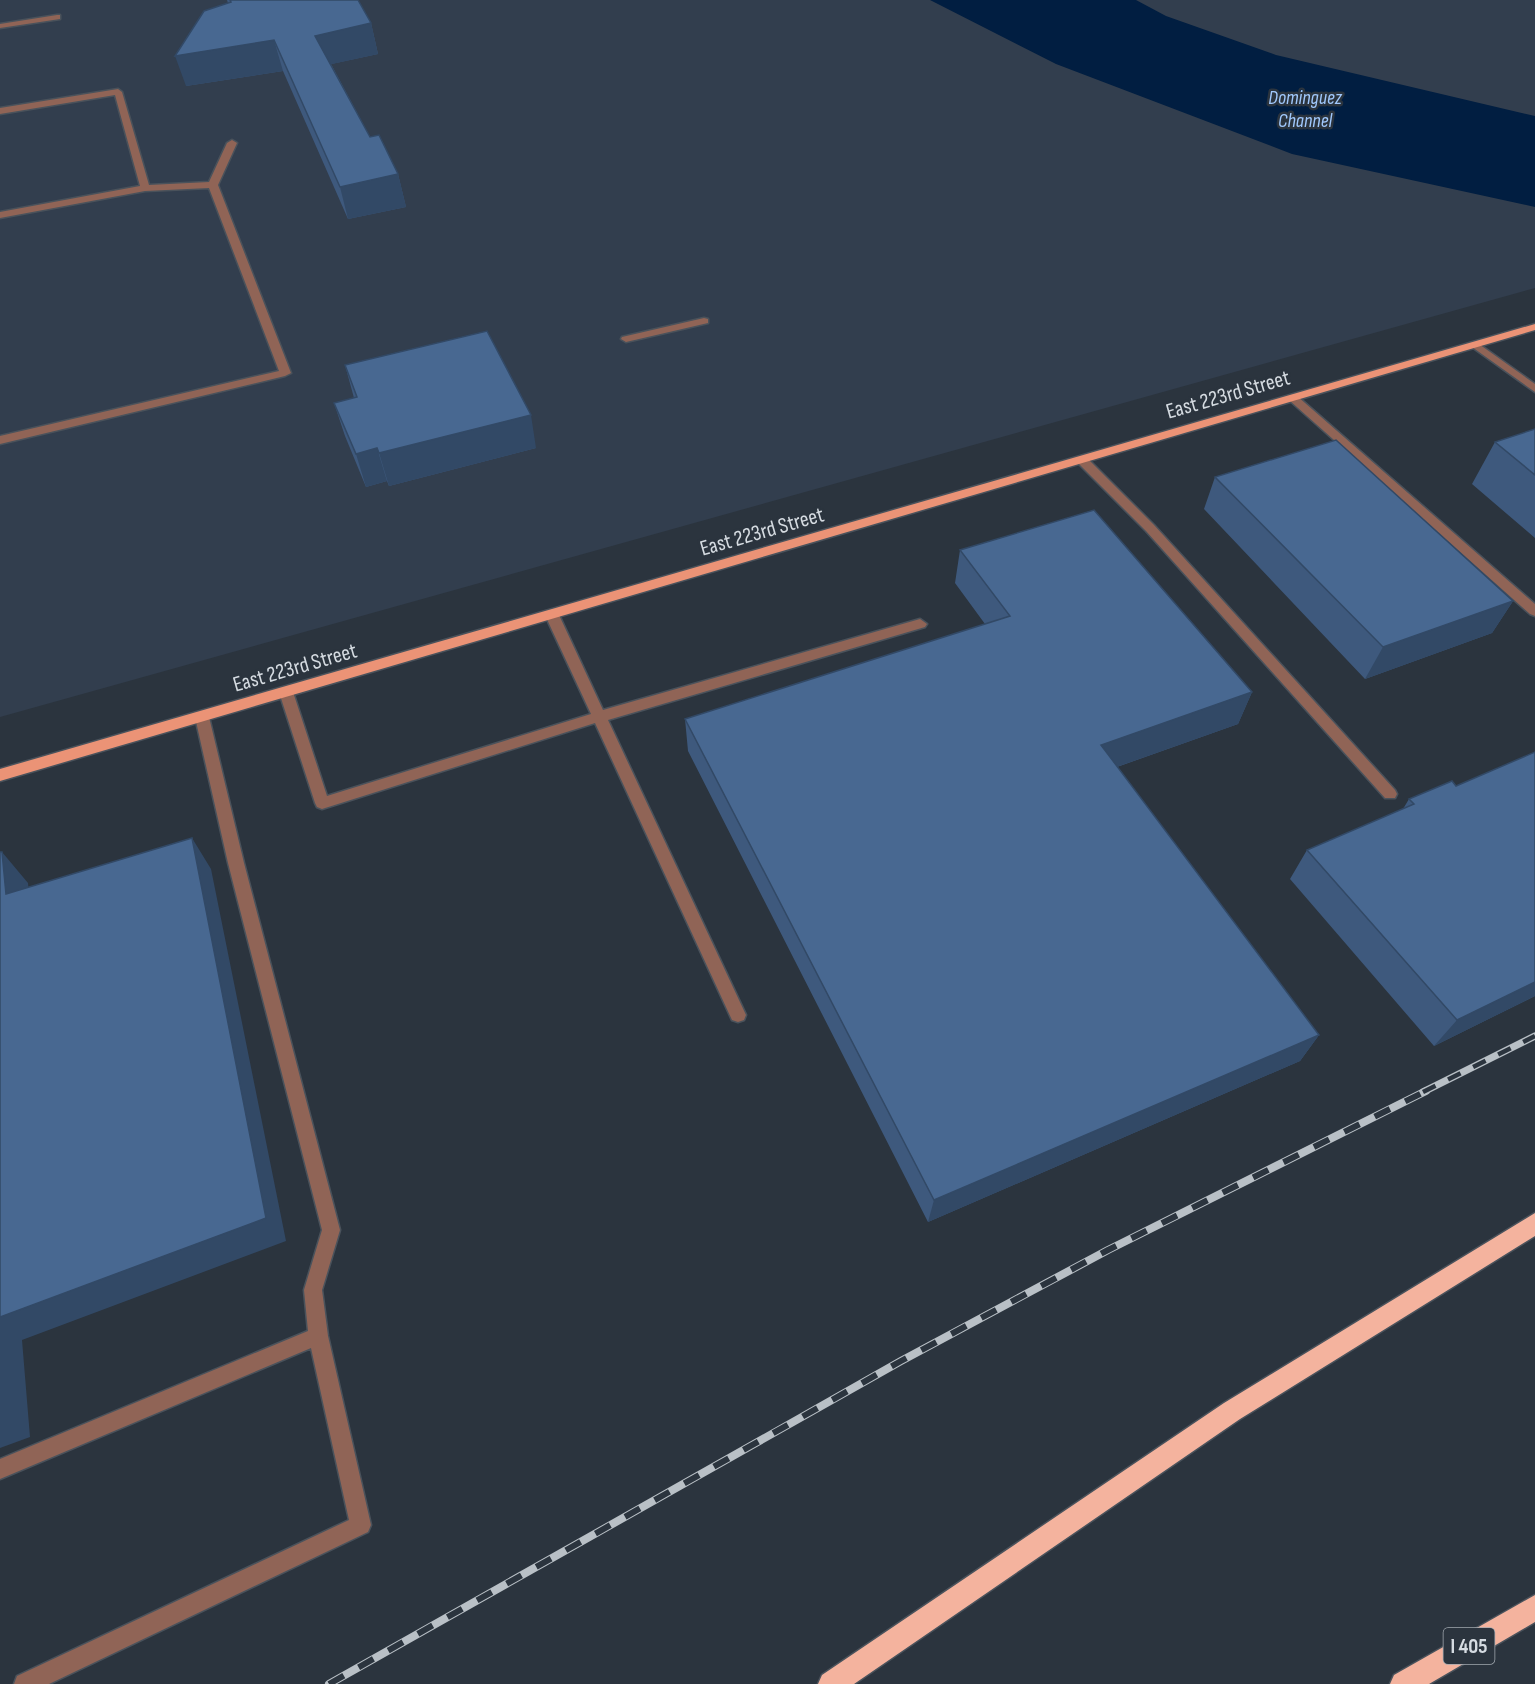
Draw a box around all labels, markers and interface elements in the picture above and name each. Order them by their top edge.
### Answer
water label: Dominguez Channel [1268,86,1343,133]
street label: East 223rd Street [1163,364,1293,426]
street label: East 223rd Street [697,501,827,563]
street label: East 223rd Street [230,637,360,699]
road number: I 405 [1444,1628,1494,1664]

